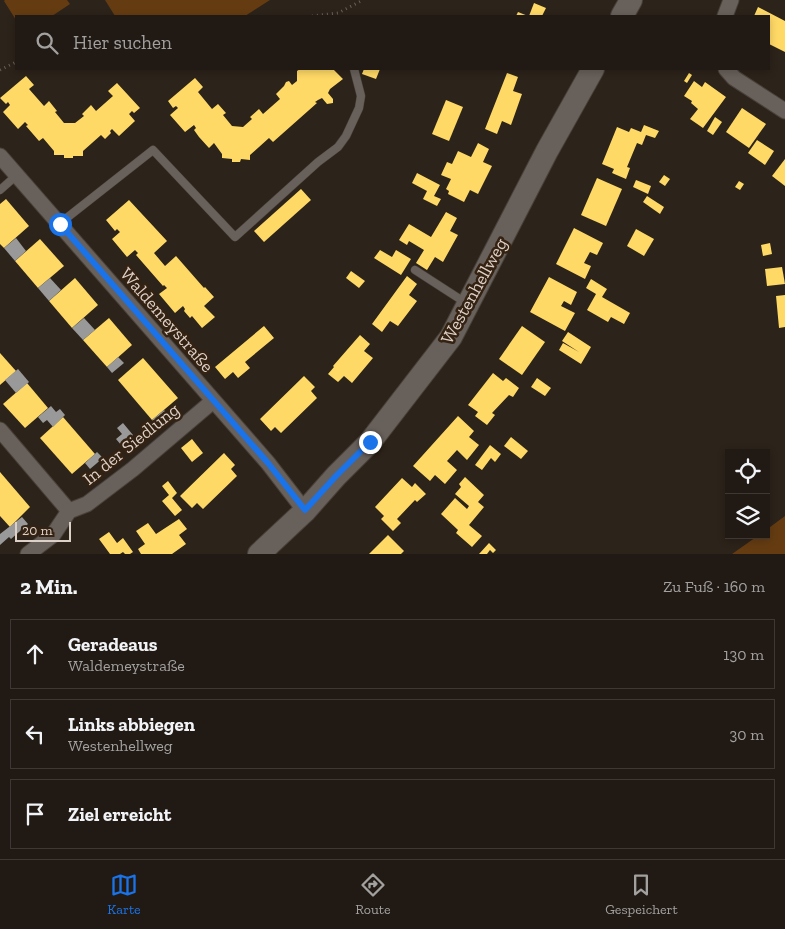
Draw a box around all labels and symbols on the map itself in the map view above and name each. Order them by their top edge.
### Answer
route start [49,213,72,236]
street label: Westenhellweg [436,234,512,348]
street label: Waldemeystraße [116,263,218,377]
street label: In der Siedlung [78,398,184,490]
route end [359,431,382,454]
scale bar [15,519,71,542]

